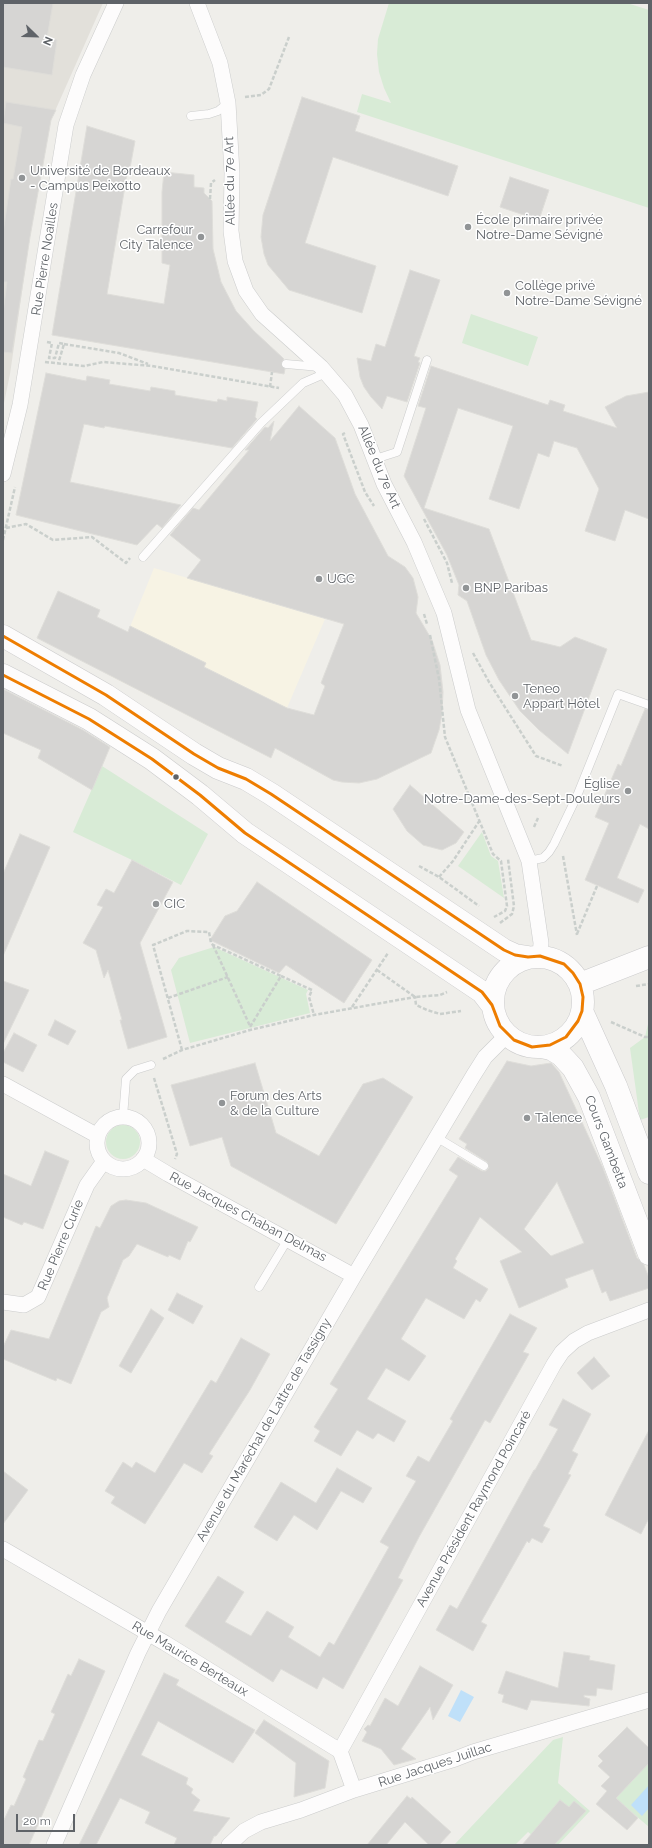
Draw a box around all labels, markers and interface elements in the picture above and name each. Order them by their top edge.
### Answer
north arrow [16,16,56,56]
text: N [40,34,55,47]
street label: Allée du 7e Art [221,136,239,226]
place label: Université de Bordeaux - Campus Peixotto [30,163,170,194]
marker: Université de Bordeaux - Campus Peixotto [17,173,27,183]
street label: Rue Pierre Noailles [28,201,62,317]
place label: École primaire privée Notre-Dame Sévigné [476,212,603,243]
place label: Carrefour City Talence [119,222,193,253]
marker: École primaire privée Notre-Dame Sévigné [463,222,473,232]
marker: Carrefour City Talence [196,232,206,242]
place label: Collège privé Notre-Dame Sévigné [515,278,642,309]
marker: Collège privé Notre-Dame Sévigné [502,288,512,298]
street label: Allée du 7e Art [354,423,404,511]
place label: UGC [327,571,355,587]
marker: UGC [314,574,324,584]
place label: BNP Paribas [474,580,548,596]
marker: BNP Paribas [461,583,471,593]
place label: Teneo Appart Hôtel [523,681,600,712]
marker: Teneo Appart Hôtel [510,691,520,701]
unlabelled marker [171,772,181,782]
place label: Église Notre-Dame-des-Sept-Douleurs [424,776,620,807]
marker: Église Notre-Dame-des-Sept-Douleurs [623,786,633,796]
place label: CIC [164,896,185,912]
marker: CIC [151,899,161,909]
place label: Forum des Arts & de la Culture [230,1088,322,1119]
street label: Cours Gambetta [581,1093,631,1191]
marker: Forum des Arts & de la Culture [217,1098,227,1108]
place label: Talence [535,1110,582,1126]
marker: Talence [522,1113,532,1123]
street label: Rue Jacques Chaban Delmas [167,1169,329,1265]
street label: Rue Pierre Curie [35,1197,87,1293]
street label: Avenue du Maréchal de Lattre de Tassigny [193,1316,335,1544]
street label: Avenue Président Raymond Poincaré [413,1408,535,1610]
street label: Rue Maurice Berteaux [129,1618,251,1700]
street label: Rue Jacques Juillac [376,1739,494,1791]
scale bar [18,1806,77,1832]
text: 20 m [23,1814,51,1828]

